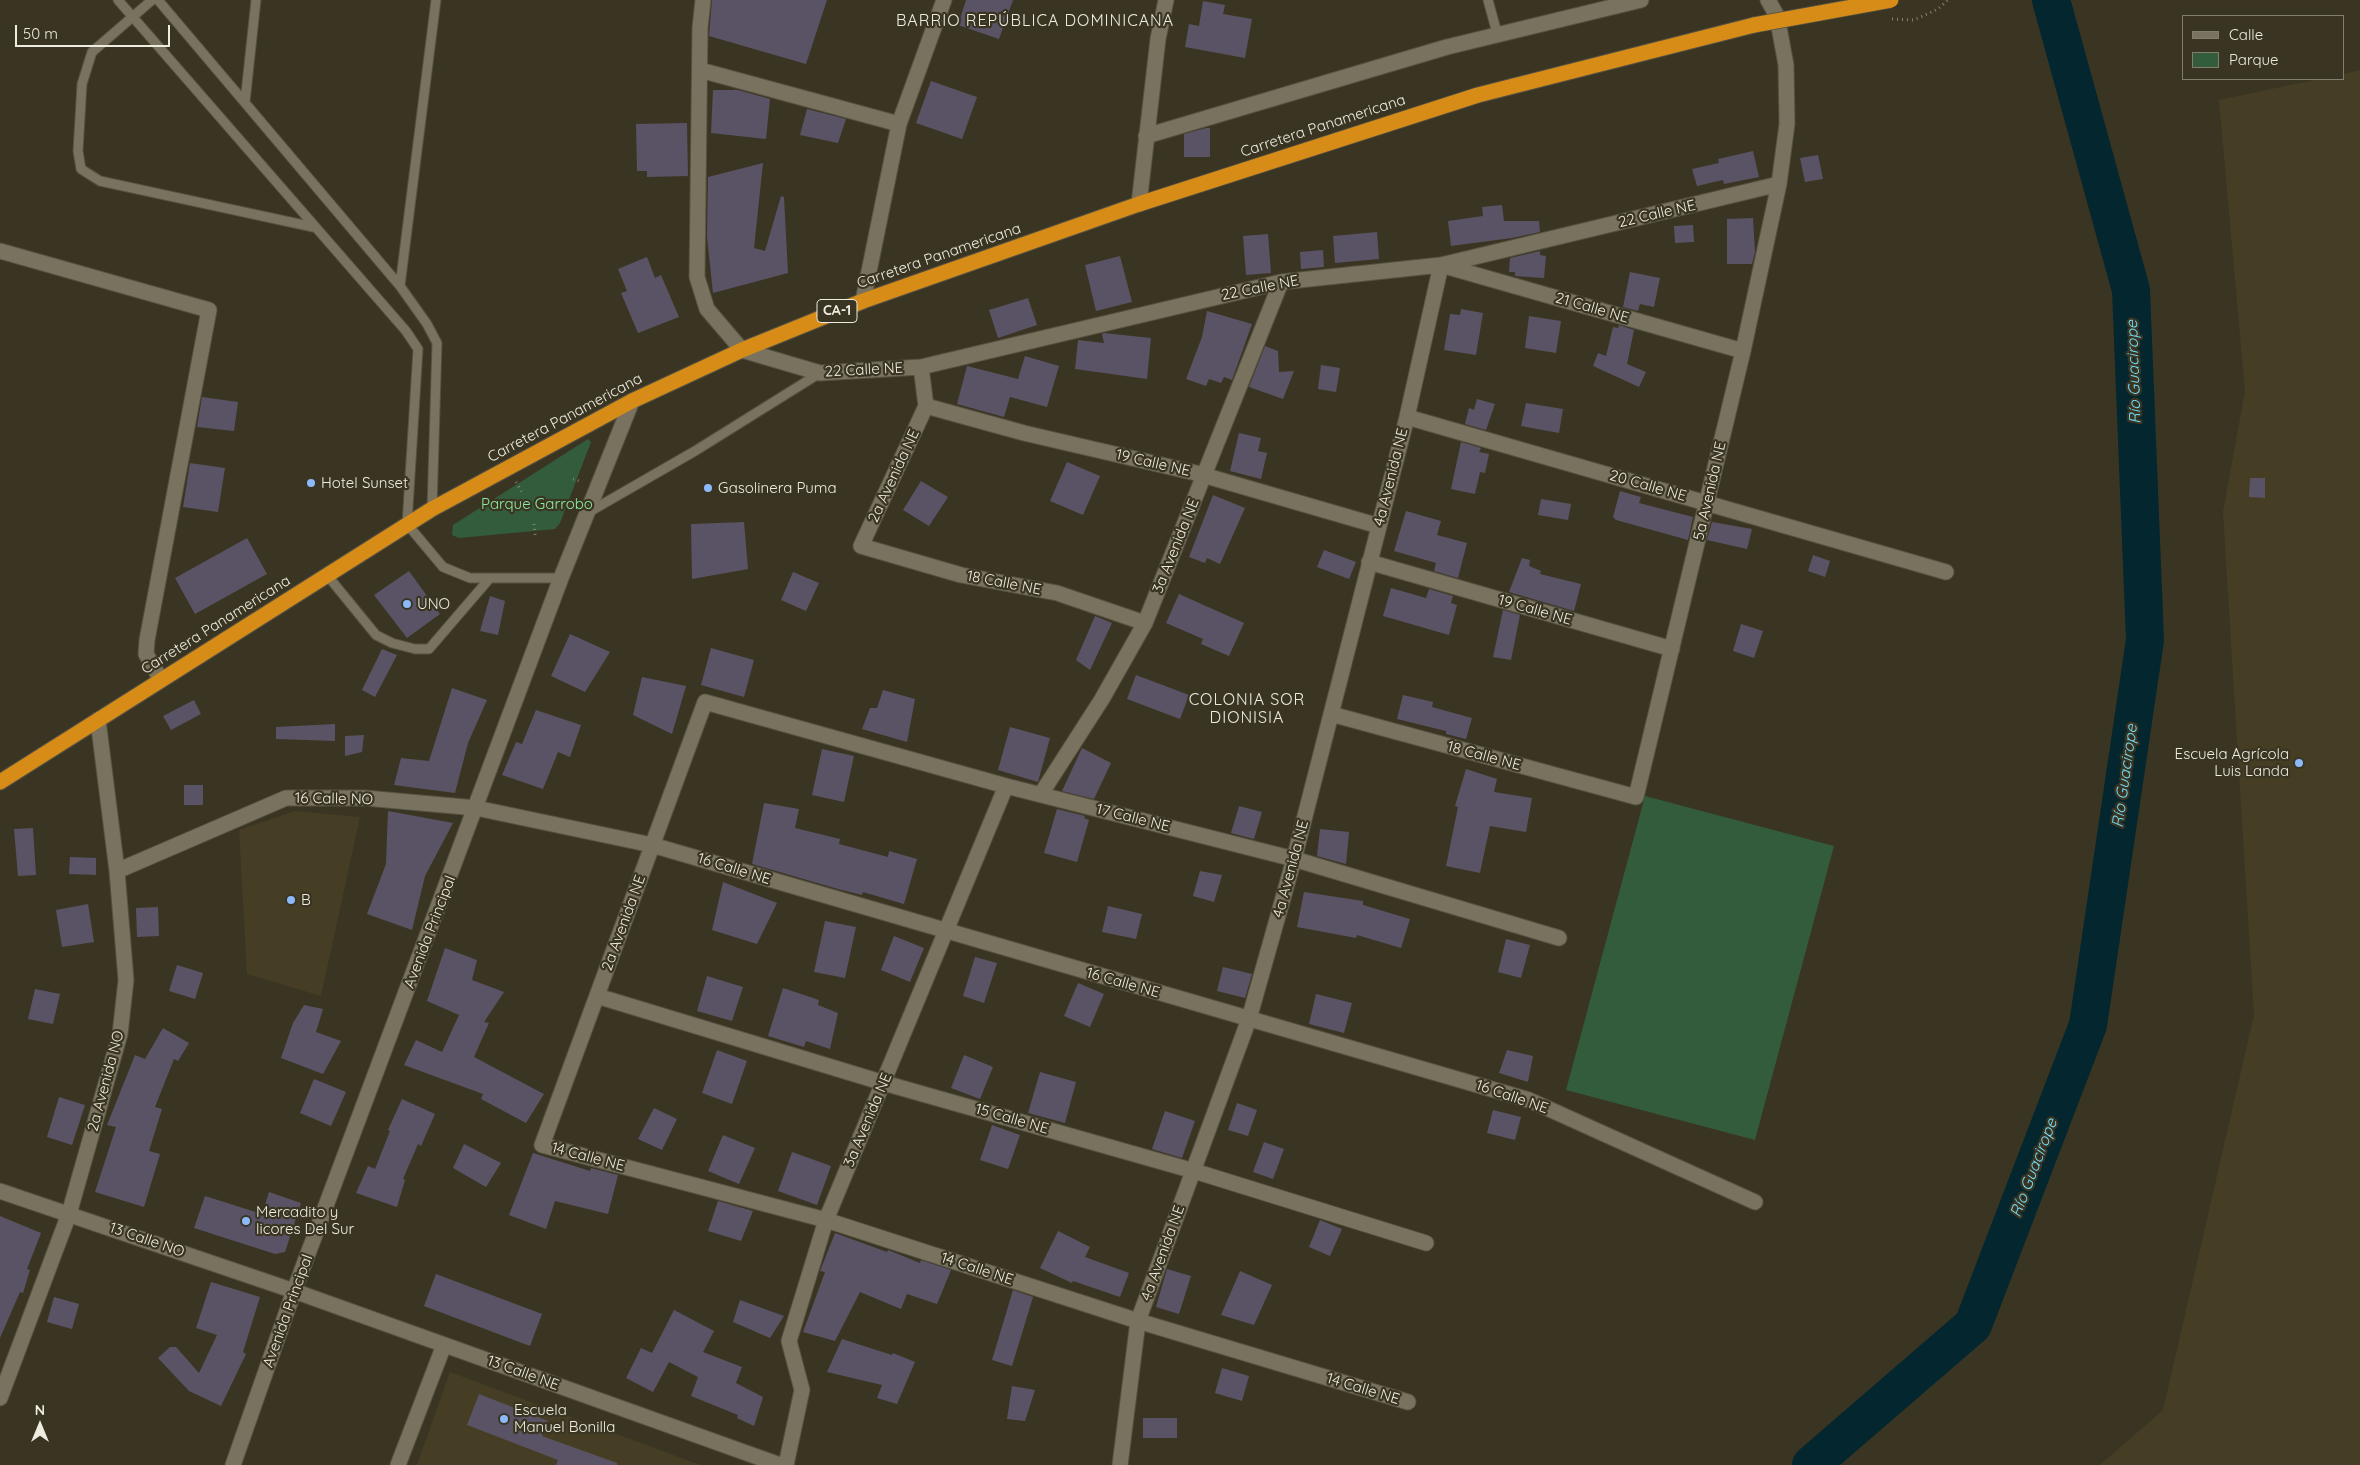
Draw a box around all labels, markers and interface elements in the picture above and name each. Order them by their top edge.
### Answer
district label: BARRIO REPÚBLICA DOMINICANA [893,11,1177,31]
scale bar [18,15,172,47]
legend [2182,15,2345,80]
text: 50 m [23,24,58,43]
text: Calle [2229,25,2263,44]
text: Parque [2229,50,2279,69]
street label: Carretera Panamericana [1238,91,1408,161]
street label: 22 Calle NE [1617,196,1697,232]
street label: Carretera Panamericana [855,219,1023,293]
street label: 22 Calle NE [1220,272,1300,304]
street label: 21 Calle NE [1553,289,1631,327]
road number: CA-1 [817,300,857,322]
water label: Río Guacirope [2123,320,2145,424]
street label: 22 Calle NE [824,359,904,381]
street label: Carretera Panamericana [485,370,645,466]
street label: 4a Avenida NE [1370,426,1412,528]
street label: 2a Avenida NE [865,427,923,525]
street label: 5a Avenida NE [1690,440,1730,542]
street label: 19 Calle NE [1114,446,1192,480]
street label: 20 Calle NE [1608,466,1688,506]
place label: Hotel Sunset [321,474,408,492]
marker: Hotel Sunset [305,477,317,489]
place label: Gasolinera Puma [718,479,837,497]
marker: Gasolinera Puma [702,482,714,494]
park label: Parque Garrobo [481,495,593,513]
street label: 3a Avenida NE [1149,496,1203,596]
street label: 18 Calle NE [965,567,1043,599]
street label: Carretera Panamericana [138,572,294,678]
street label: 19 Calle NE [1496,591,1574,629]
place label: UNO [417,595,450,613]
marker: UNO [401,598,413,610]
district label: COLONIA SOR DIONISIA [1187,690,1307,728]
water label: Río Guacirope [2108,723,2142,829]
street label: 18 Calle NE [1445,738,1523,774]
place label: Escuela Agrícola Luis Landa [2175,745,2289,780]
marker: Escuela Agrícola Luis Landa [2293,757,2305,769]
street label: 16 Calle NO [295,789,373,809]
street label: 17 Calle NE [1094,800,1172,836]
street label: 4a Avenida NE [1269,818,1313,920]
street label: 16 Calle NE [695,849,773,889]
street label: Avenida Principal [400,873,460,991]
street label: 2a Avenida NE [598,873,650,973]
place label: B [301,891,311,909]
marker: B [285,894,297,906]
street label: 16 Calle NE [1084,964,1162,1002]
street label: 2a Avenida NO [84,1029,128,1133]
street label: 3a Avenida NE [840,1070,896,1170]
street label: 16 Calle NE [1473,1076,1551,1118]
street label: 15 Calle NE [973,1100,1051,1138]
water label: Río Guacirope [2006,1116,2062,1220]
street label: 14 Calle NE [549,1139,627,1175]
place label: Mercadito y licores Del Sur [256,1203,354,1238]
street label: 4a Avenida NE [1137,1203,1189,1303]
marker: Mercadito y licores Del Sur [240,1215,252,1227]
street label: 13 Calle NO [107,1219,187,1261]
street label: 14 Calle NE [939,1249,1015,1289]
street label: Avenida Principal [259,1252,317,1370]
street label: 13 Calle NE [485,1352,561,1394]
street label: 14 Calle NE [1325,1369,1401,1409]
north arrow [15,1400,65,1450]
text: N [35,1401,45,1419]
place label: Escuela Manuel Bonilla [514,1401,615,1436]
marker: Escuela Manuel Bonilla [498,1413,510,1425]

